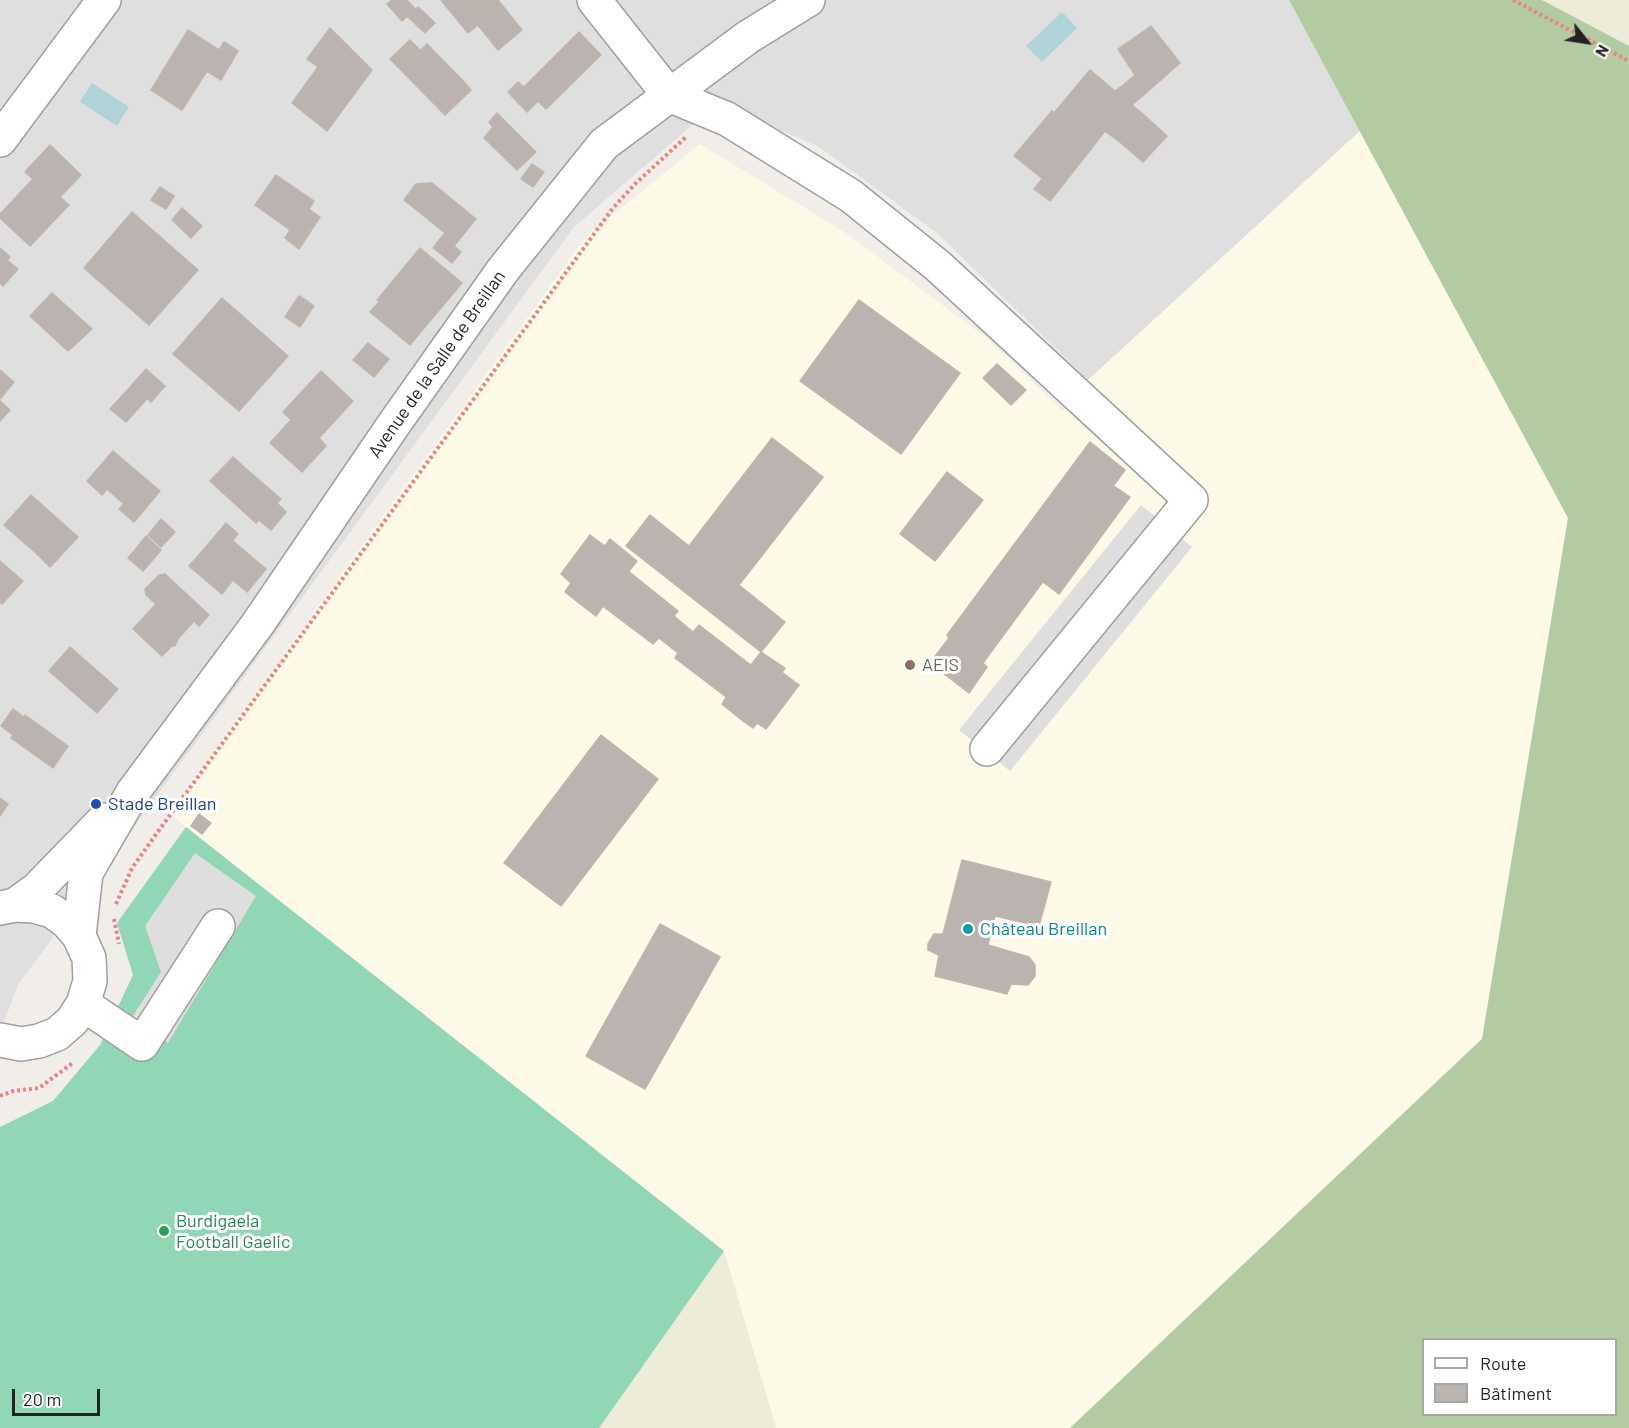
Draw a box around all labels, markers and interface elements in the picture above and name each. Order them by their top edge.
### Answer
north arrow [1557,12,1617,72]
text: N [1592,42,1614,61]
street label: Avenue de la Salle de Breillan [364,266,510,462]
place label: AEIS [922,654,959,676]
marker: AEIS [903,658,917,672]
place label: Stade Breillan [108,793,216,815]
marker: Stade Breillan [89,797,103,811]
place label: Château Breillan [980,918,1107,940]
marker: Château Breillan [961,922,975,936]
place label: Burdigaela Football Gaelic [176,1210,290,1252]
marker: Burdigaela Football Gaelic [157,1224,171,1238]
legend [1422,1338,1617,1416]
text: Route [1480,1352,1526,1374]
scale bar [15,1377,104,1415]
text: Bâtiment [1480,1382,1552,1404]
text: 20 m [23,1388,61,1410]

